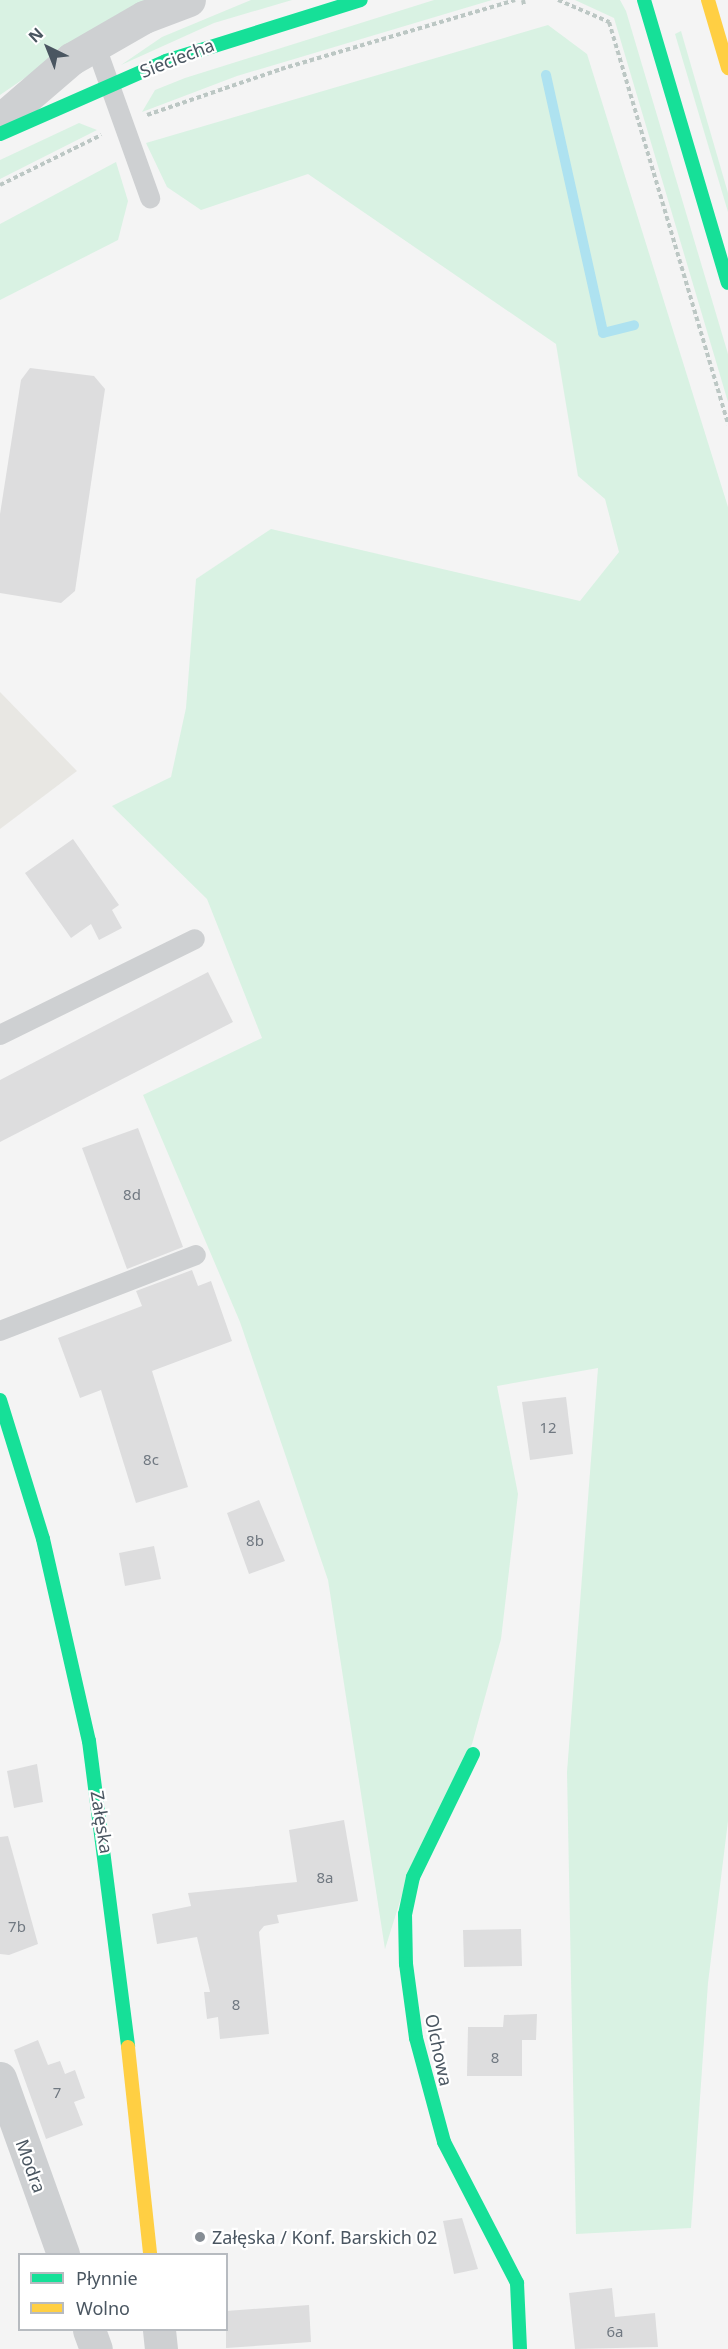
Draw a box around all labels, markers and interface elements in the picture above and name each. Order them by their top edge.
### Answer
north arrow [18,18,78,78]
text: N [23,22,48,47]
street label: Sieciecha [137,34,217,82]
house number: 8d [123,1186,141,1204]
house number: 12 [539,1419,557,1437]
house number: 8c [143,1451,159,1469]
house number: 8b [246,1532,264,1550]
street label: Załęska [86,1789,118,1855]
house number: 8a [317,1869,333,1887]
house number: 7b [8,1918,26,1936]
house number: 8 [232,1996,240,2014]
street label: Olchowa [421,2012,457,2088]
house number: 8 [491,2049,499,2067]
house number: 7 [53,2084,61,2102]
street label: Modra [11,2136,51,2196]
place label: Załęska / Konf. Barskich 02 [212,2226,437,2248]
marker: Załęska / Konf. Barskich 02 [193,2230,207,2244]
legend [18,2253,228,2331]
text: Płynnie [76,2266,138,2290]
text: Wolno [76,2296,130,2320]
house number: 6a [607,2323,623,2341]

